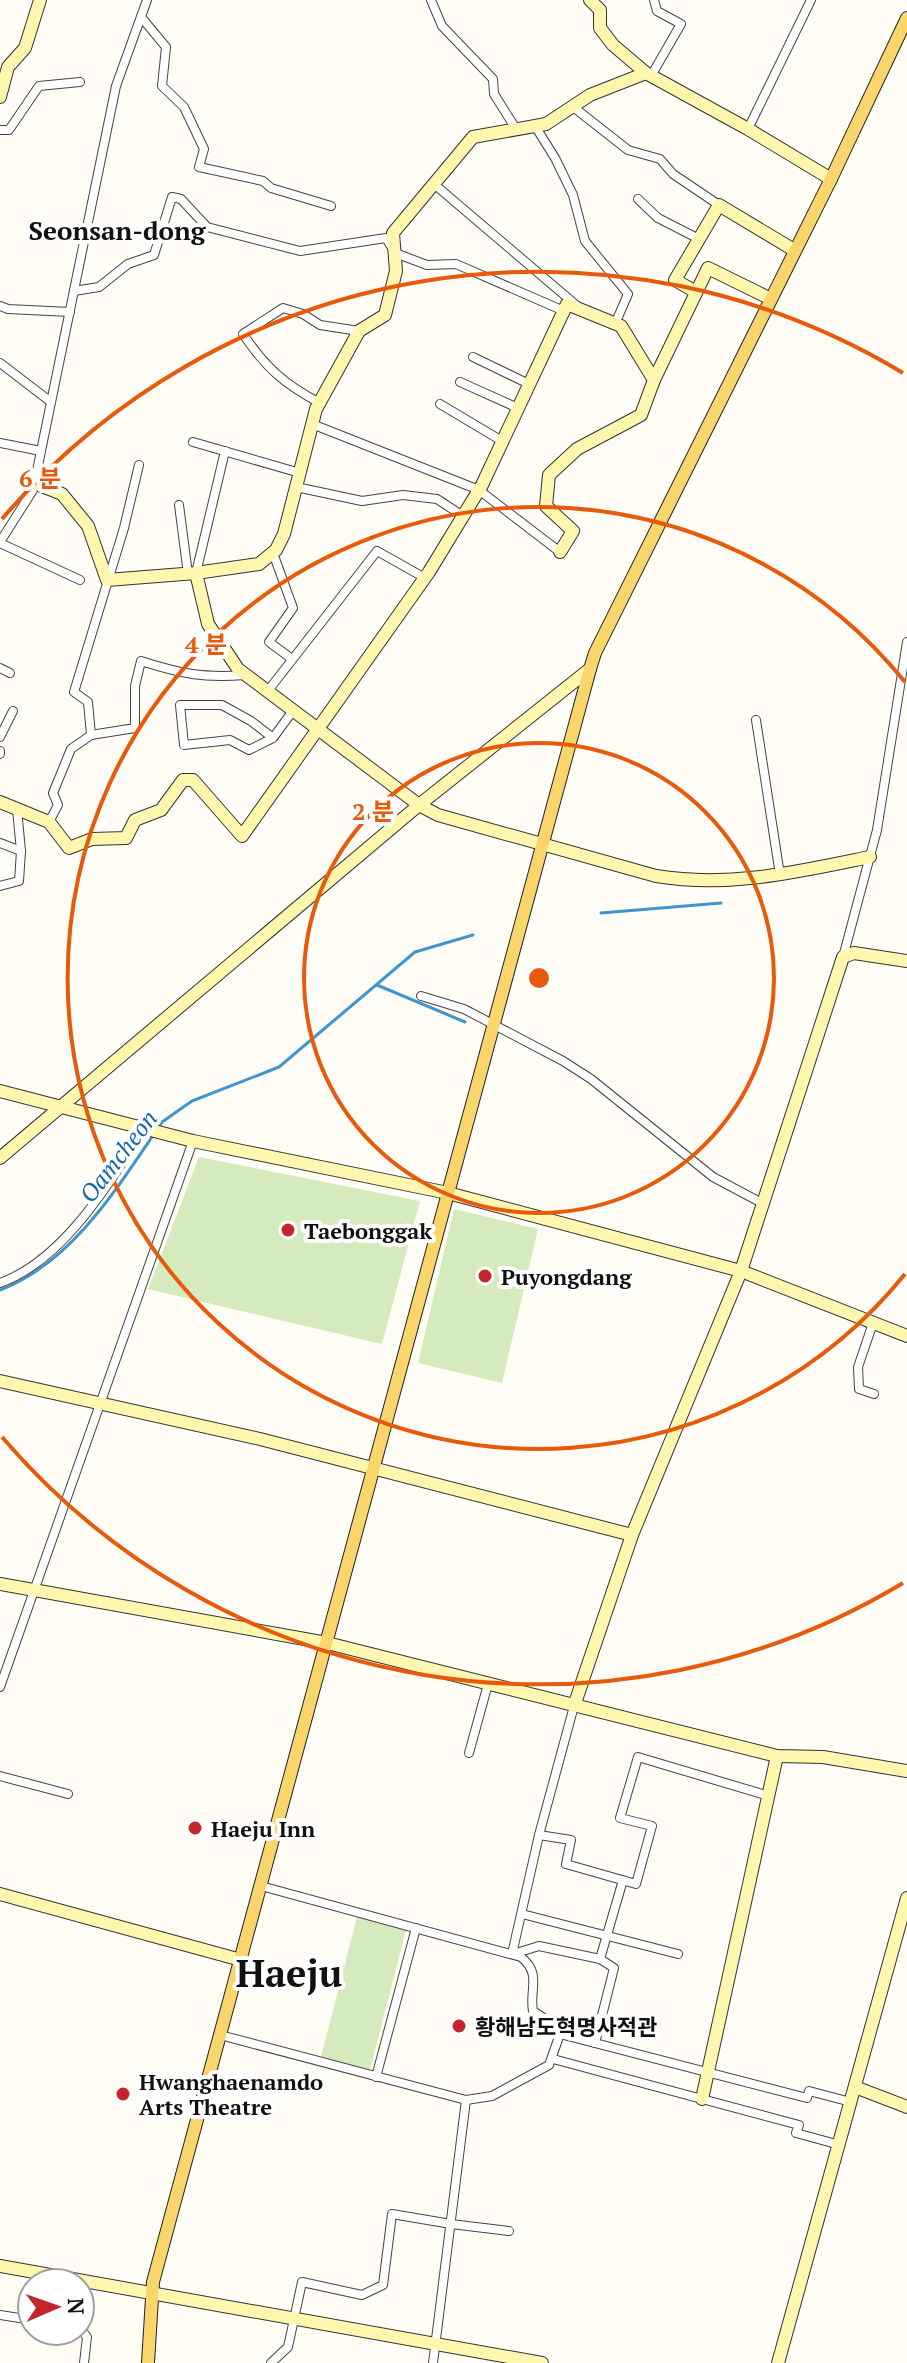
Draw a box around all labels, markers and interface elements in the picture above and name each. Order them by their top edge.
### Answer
district label: Seonsan-dong [29,213,207,247]
text: 6 분 [19,462,61,494]
text: 4 분 [185,628,227,660]
text: 2 분 [352,795,394,827]
centre of rings [525,964,553,992]
water label: Oamcheon [72,1103,164,1209]
place label: Taebonggak [304,1216,432,1245]
marker: Taebonggak [279,1221,297,1239]
place label: Puyongdang [501,1262,632,1291]
marker: Puyongdang [476,1267,494,1285]
place label: Haeju Inn [211,1814,315,1843]
marker: Haeju Inn [186,1819,204,1837]
district label: Haeju [236,1948,342,1998]
place label: 황해남도혁명사적관 [475,2012,657,2041]
marker: 황해남도혁명사적관 [450,2017,468,2035]
place label: Hwanghaenamdo Arts Theatre [139,2067,323,2121]
marker: Hwanghaenamdo Arts Theatre [114,2085,132,2103]
north arrow [16,2267,96,2347]
text: N [62,2297,91,2315]

